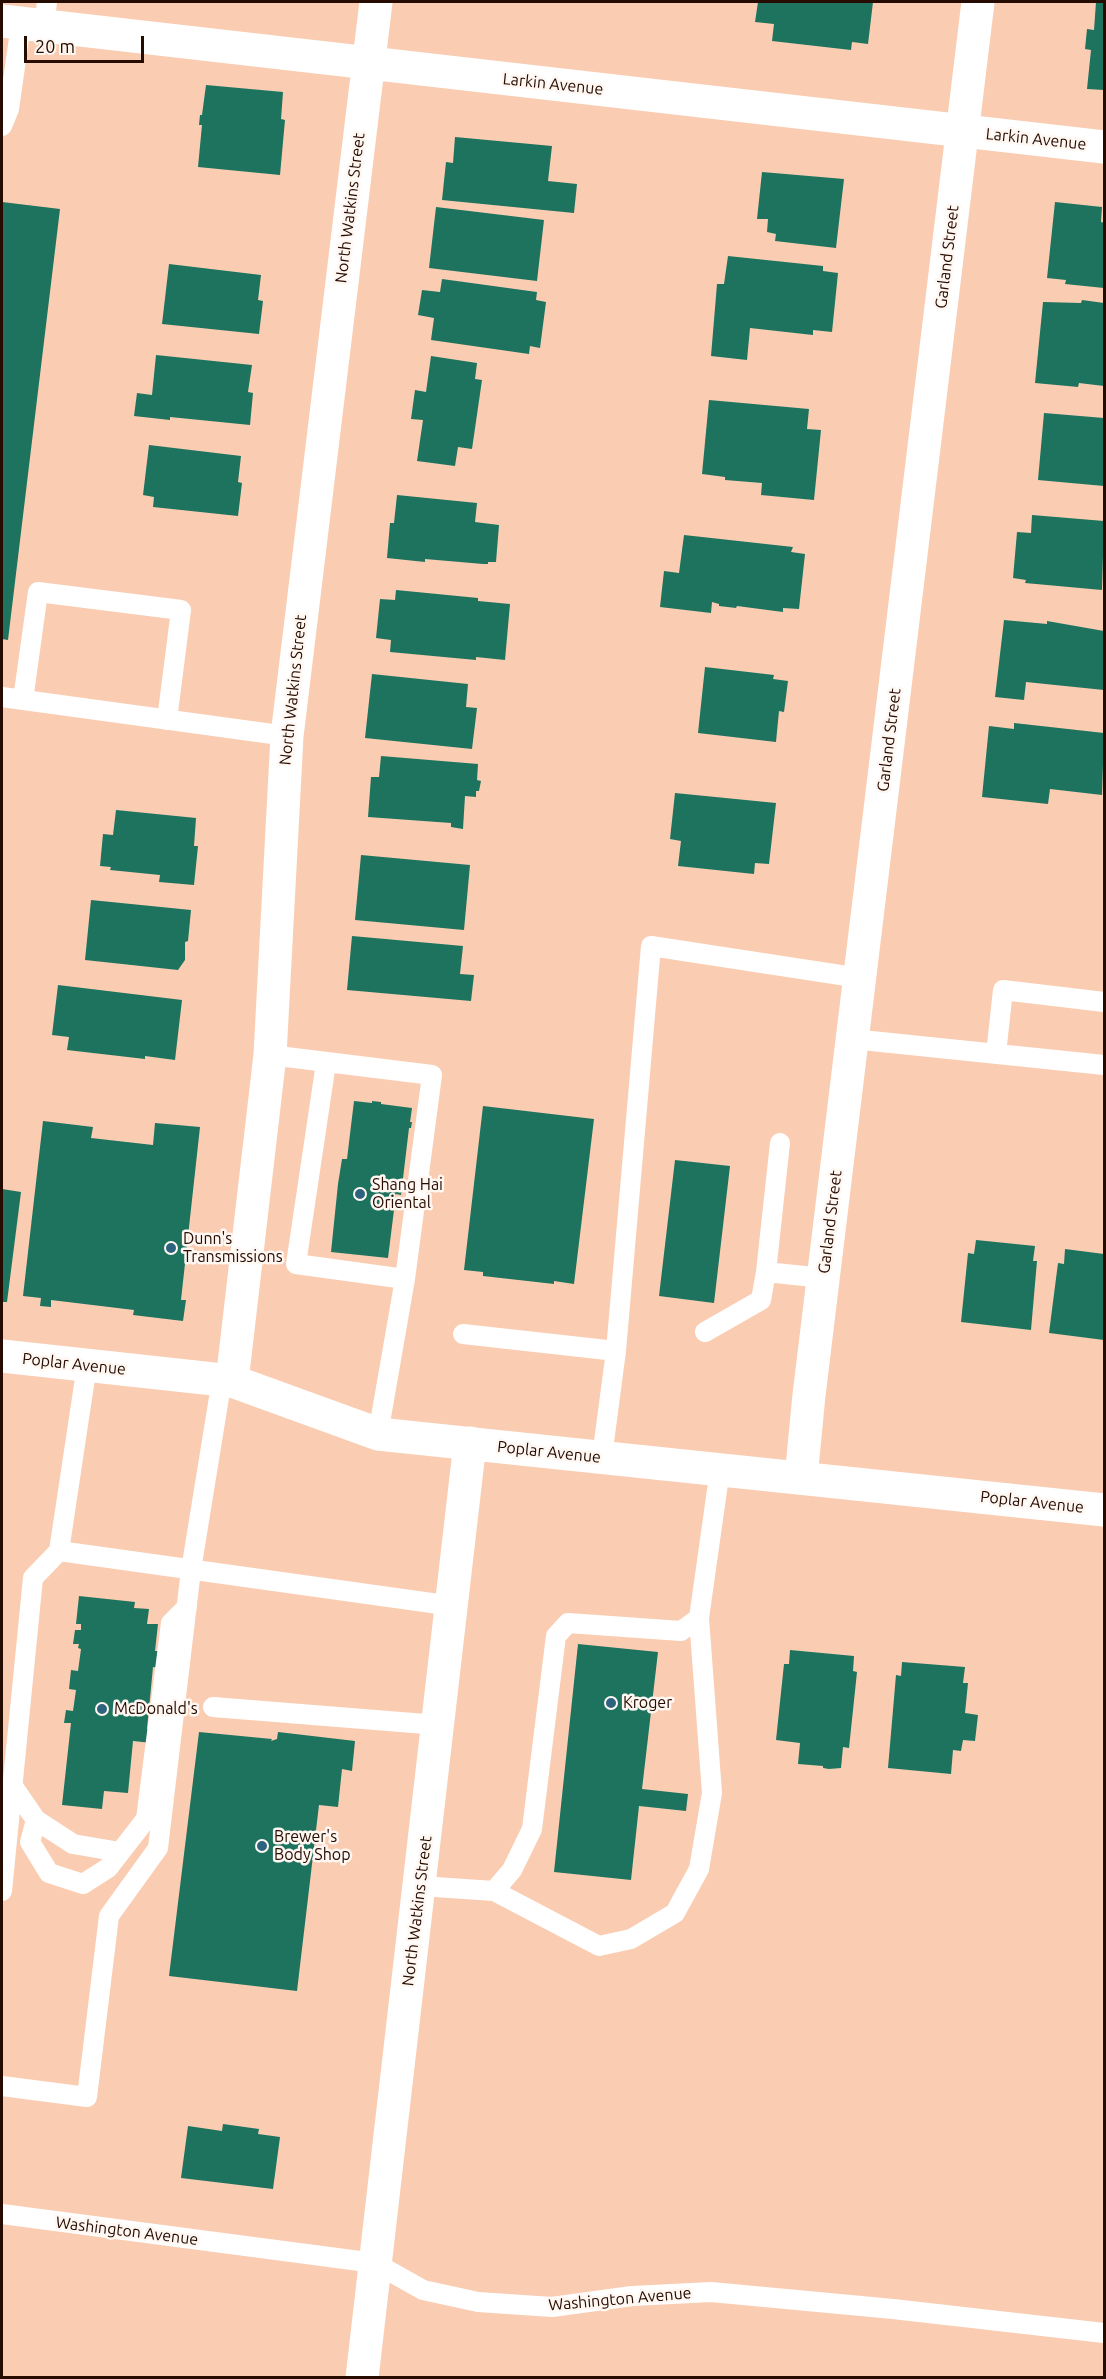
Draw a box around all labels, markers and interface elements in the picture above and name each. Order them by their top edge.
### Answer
scale bar [27,24,147,62]
text: 20 m [35,36,75,56]
street label: Larkin Avenue [502,69,604,99]
street label: Larkin Avenue [985,124,1087,154]
street label: North Watkins Street [331,132,369,284]
street label: Garland Street [931,204,963,310]
street label: North Watkins Street [276,614,310,766]
street label: Garland Street [873,687,905,793]
street label: Garland Street [814,1169,846,1275]
place label: Shang Hai Oriental [372,1175,443,1213]
marker: Shang Hai Oriental [353,1187,367,1201]
place label: Dunn's Transmissions [183,1229,283,1267]
marker: Dunn's Transmissions [164,1241,178,1255]
street label: Poplar Avenue [21,1349,127,1379]
street label: Poplar Avenue [496,1437,602,1467]
street label: Poplar Avenue [979,1487,1085,1517]
place label: Kroger [623,1693,672,1713]
marker: Kroger [604,1696,618,1710]
place label: McDonald's [114,1699,198,1719]
marker: McDonald's [95,1702,109,1716]
place label: Brewer's Body Shop [274,1827,350,1865]
street label: North Watkins Street [398,1835,436,1987]
marker: Brewer's Body Shop [255,1839,269,1853]
street label: Washington Avenue [55,2213,199,2249]
street label: Washington Avenue [548,2283,692,2315]

